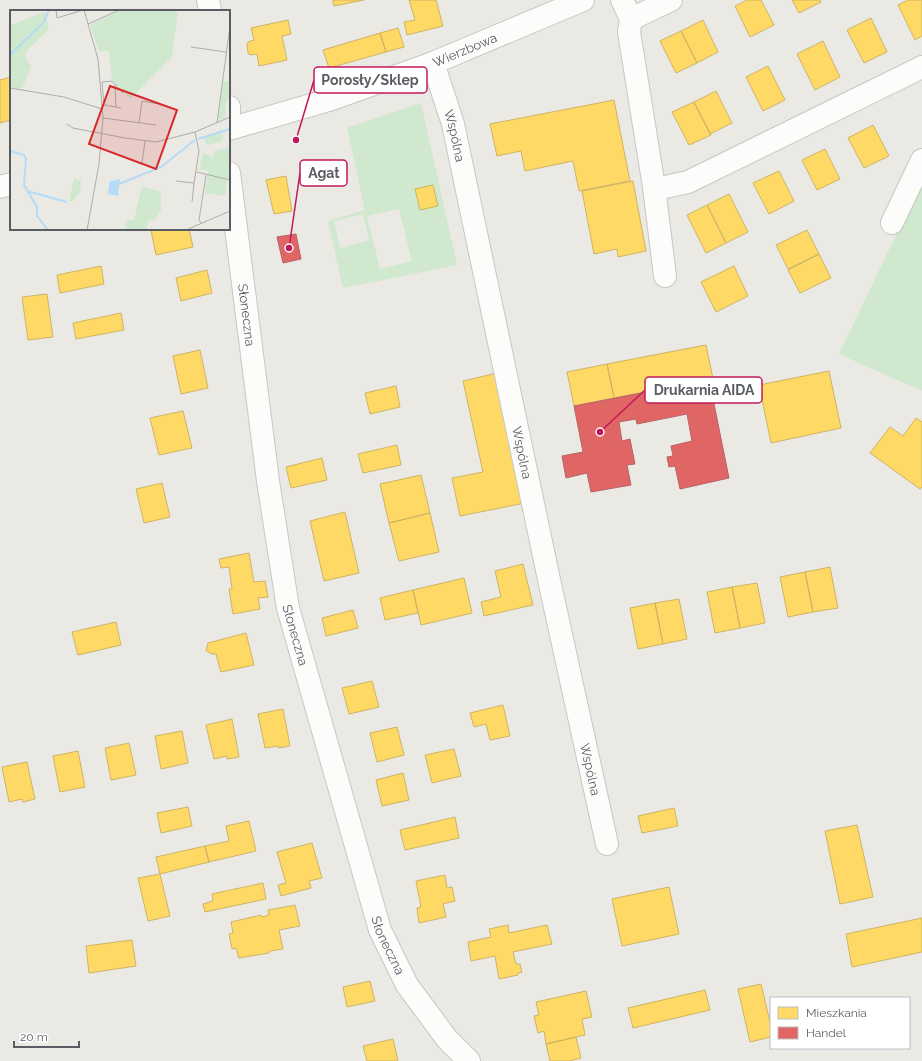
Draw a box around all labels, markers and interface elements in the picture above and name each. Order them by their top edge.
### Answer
inset map [10,10,230,230]
street label: Wierzbowa [431,30,499,70]
callout: Porosły/Sklep [314,67,427,93]
text: Porosły/Sklep [321,72,419,88]
street label: Wspólna [441,108,468,163]
callout: Agat [300,160,347,186]
text: Agat [308,165,340,181]
street label: Słoneczna [235,283,258,347]
callout: Drukarnia AIDA [645,377,762,403]
text: Drukarnia AIDA [654,382,755,398]
street label: Wspólna [509,425,535,480]
street label: Słoneczna [279,603,311,667]
street label: Wspólna [577,742,603,797]
street label: Słoneczna [368,914,408,977]
legend [770,997,910,1049]
text: Mieszkania [806,1006,867,1020]
scale bar [14,1023,79,1049]
text: Handel [806,1026,847,1040]
text: 20 m [20,1030,48,1044]

